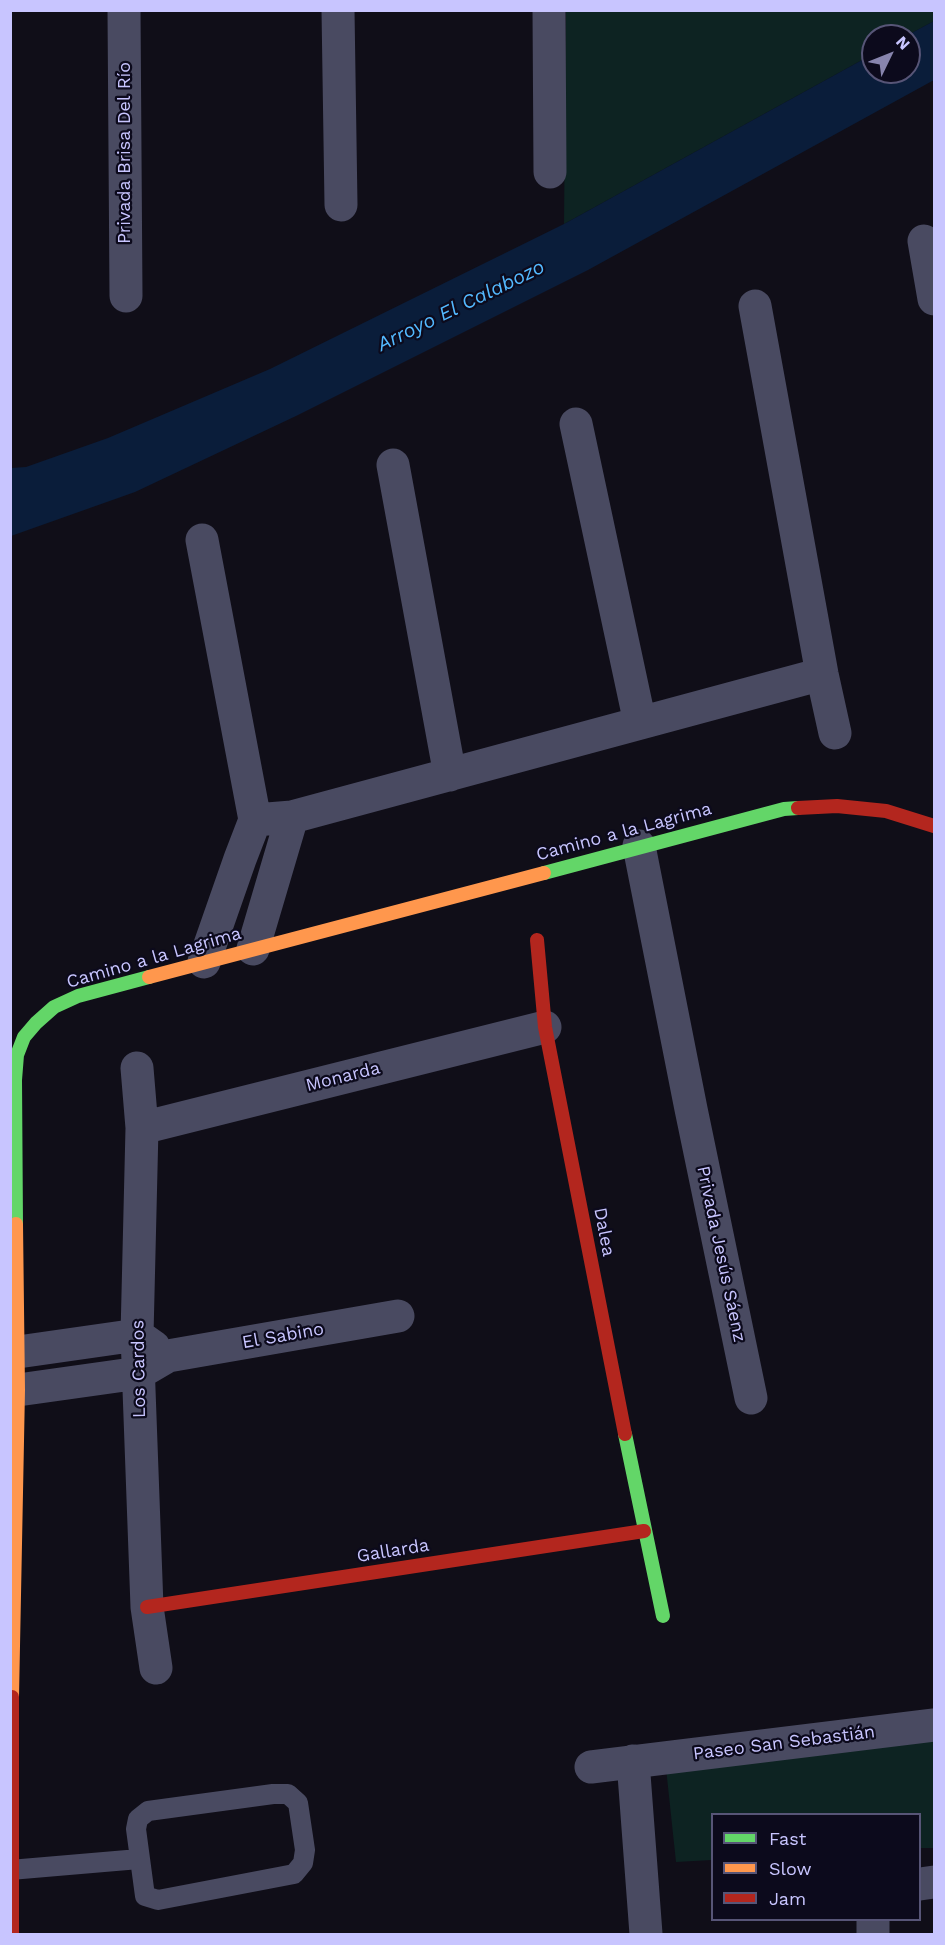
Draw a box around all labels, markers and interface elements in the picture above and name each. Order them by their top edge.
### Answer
north arrow [861,24,921,84]
text: N [892,32,914,54]
street label: Privada Brisa Del Río [114,62,136,244]
water label: Arroyo El Calabozo [373,255,549,357]
street label: Camino a la Lagrima [534,798,714,866]
street label: Camino a la Lagrima [64,923,244,993]
street label: Monarda [304,1057,382,1097]
street label: Privada Jesús Sáenz [692,1164,750,1344]
street label: Dalea [589,1206,619,1258]
street label: El Sabino [240,1318,326,1354]
street label: Los Cardos [127,1320,151,1418]
street label: Gallarda [355,1535,431,1567]
street label: Paseo San Sebastián [692,1721,876,1765]
legend [711,1813,921,1921]
text: Fast [769,1828,806,1849]
text: Slow [769,1858,812,1879]
text: Jam [769,1888,806,1909]

